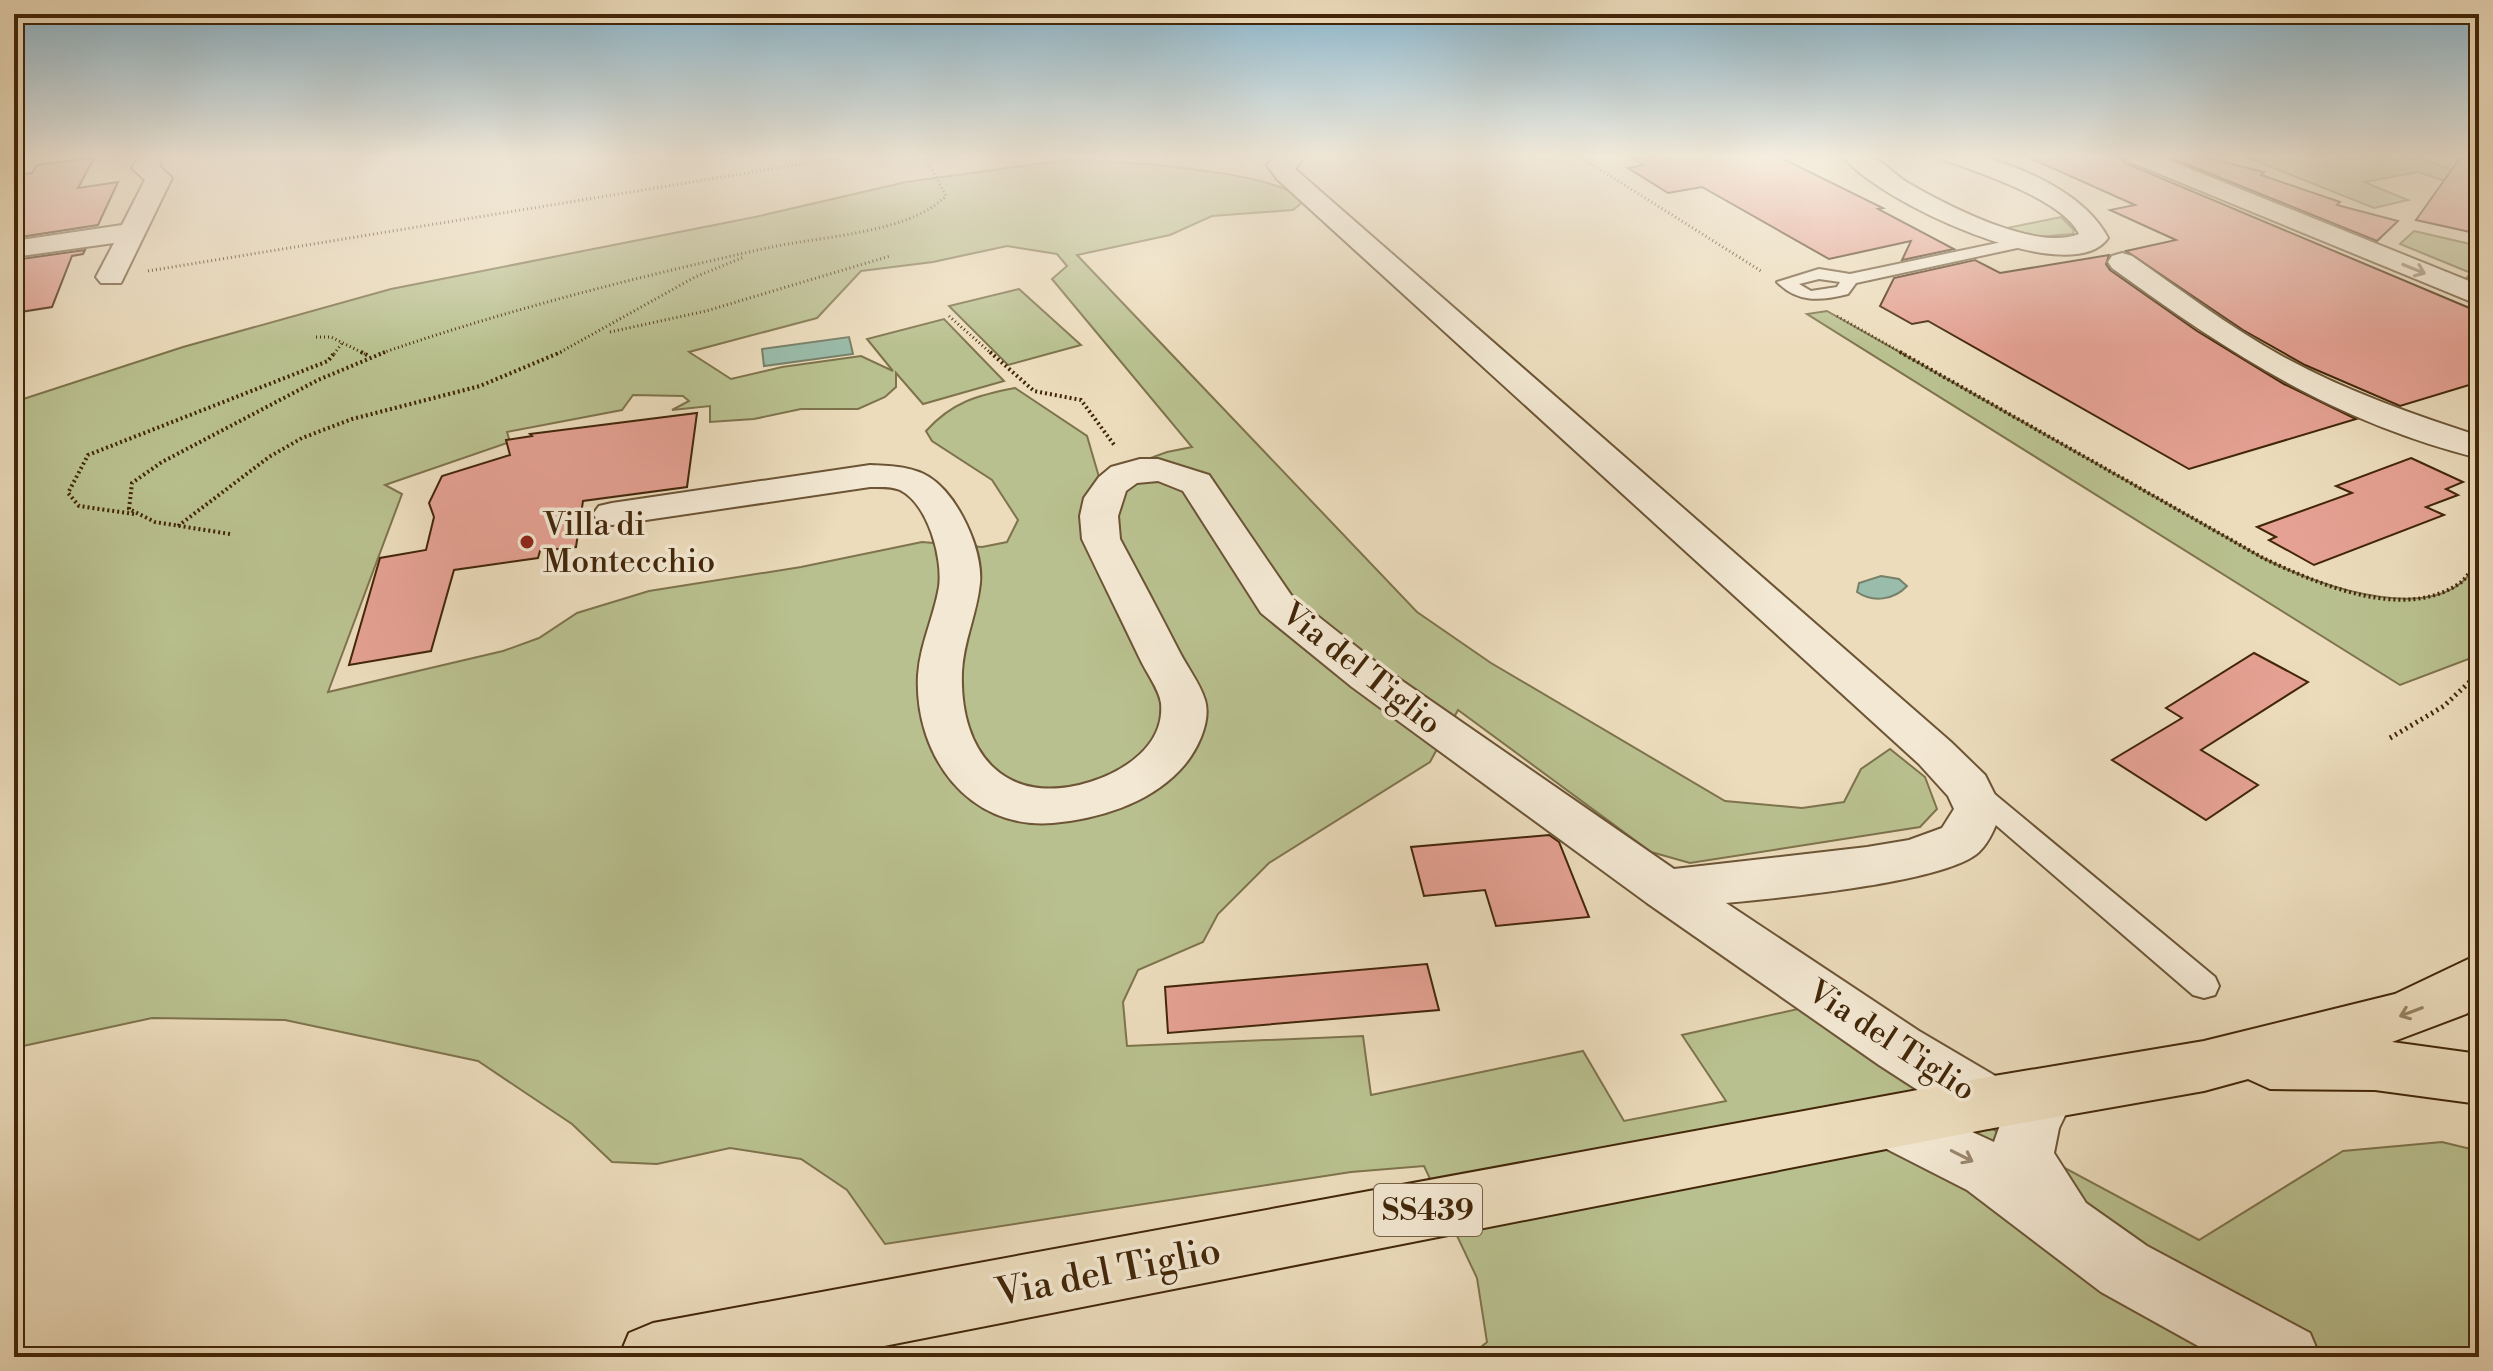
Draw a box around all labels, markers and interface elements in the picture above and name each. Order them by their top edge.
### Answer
one-way arrow [2401,263,2426,278]
place label: Villa di Montecchio [542,505,715,582]
marker: Villa di Montecchio [518,533,536,551]
street label: Via del Tiglio [1273,593,1449,744]
street label: Via del Tiglio [1799,971,1983,1110]
one-way arrow [2399,1006,2424,1020]
one-way arrow [1950,1149,1974,1165]
road number: SS439 [1374,1184,1482,1236]
street label: Via del Tiglio [991,1228,1225,1318]

